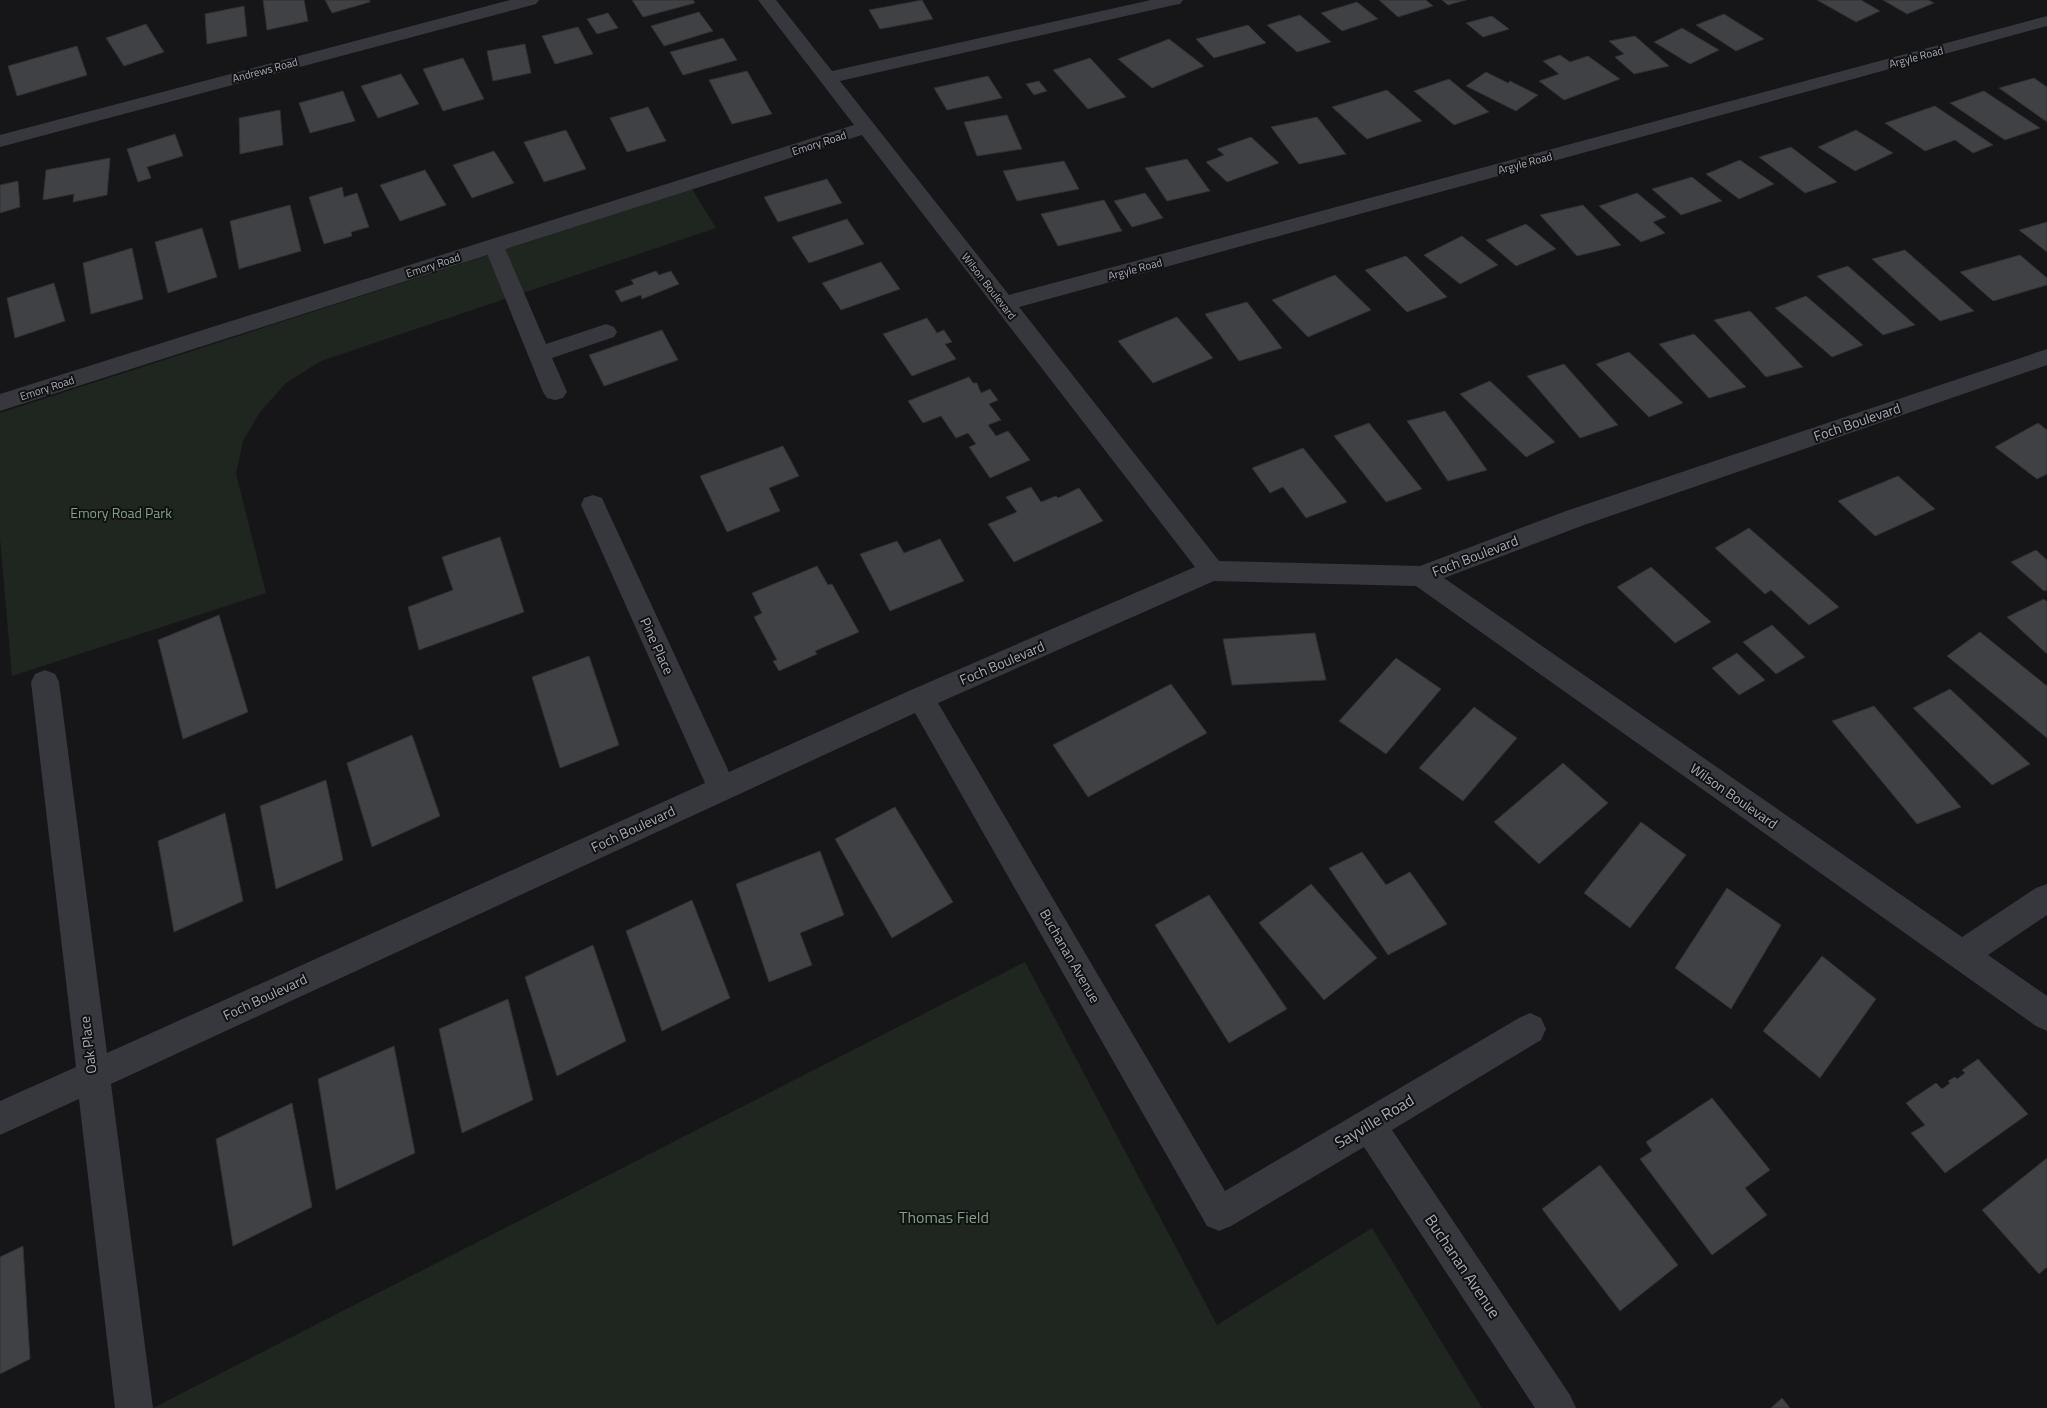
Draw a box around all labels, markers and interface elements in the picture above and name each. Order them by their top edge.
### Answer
street label: Argyle Road [1887,42,1945,72]
street label: Andrews Road [230,54,300,86]
street label: Emory Road [790,127,848,159]
street label: Argyle Road [1496,148,1554,178]
street label: Emory Road [404,249,462,281]
street label: Wilson Boulevard [958,249,1020,323]
street label: Argyle Road [1106,254,1164,284]
street label: Emory Road [18,372,76,404]
street label: Foch Boulevard [1811,397,1903,446]
park label: Emory Road Park [70,502,172,523]
street label: Foch Boulevard [1429,530,1521,582]
street label: Pine Place [635,614,680,678]
street label: Foch Boulevard [956,635,1048,690]
street label: Wilson Boulevard [1686,758,1782,834]
street label: Foch Boulevard [587,800,678,857]
street label: Buchanan Avenue [1035,905,1106,1007]
street label: Foch Boulevard [219,968,310,1025]
street label: Oak Place [74,1015,101,1075]
street label: Sayville Road [1330,1088,1418,1154]
park label: Thomas Field [899,1205,989,1229]
street label: Buchanan Avenue [1419,1209,1507,1323]

